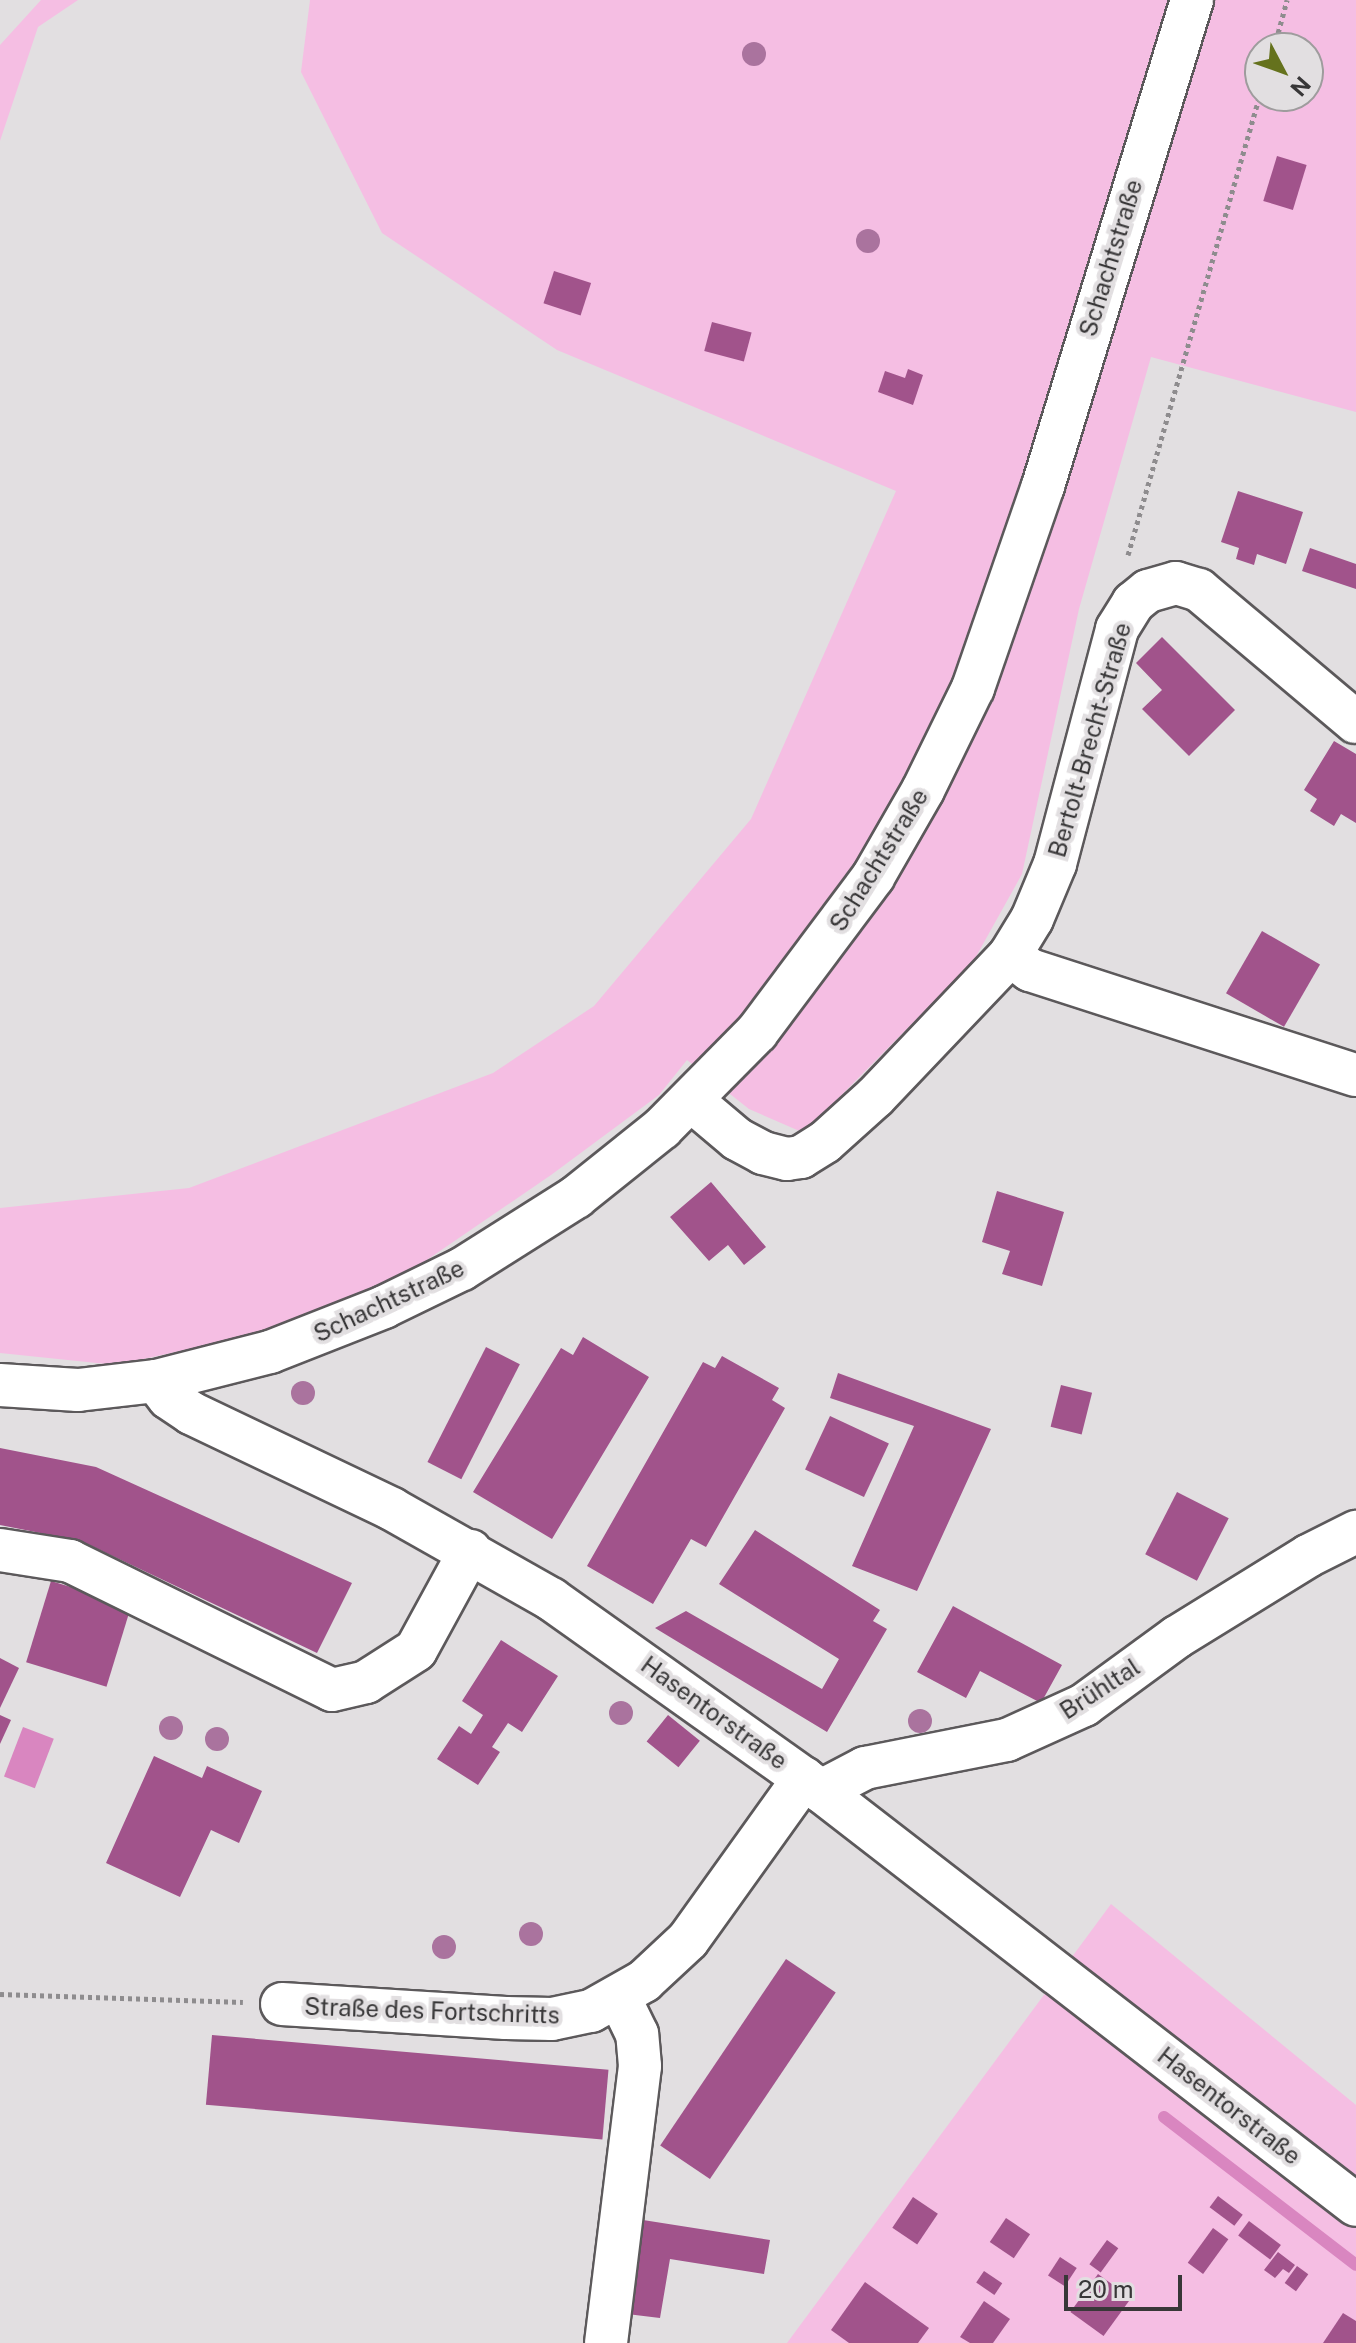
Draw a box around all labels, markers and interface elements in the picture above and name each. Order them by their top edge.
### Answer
north arrow [1244,32,1324,112]
text: N [1285,71,1316,101]
street label: Schachtstraße [1073,176,1149,340]
street label: Bertolt-Brecht-Straße [1043,619,1137,861]
street label: Schachtstraße [824,783,934,937]
street label: Schachtstraße [309,1254,469,1348]
street label: Hasentorstraße [635,1650,793,1776]
street label: Brühltal [1055,1653,1145,1725]
street label: Straße des Fortschritts [304,1992,560,2030]
street label: Hasentorstraße [1152,2041,1306,2171]
scale bar [1068,2259,1186,2309]
text: 20 m [1078,2275,1134,2303]

